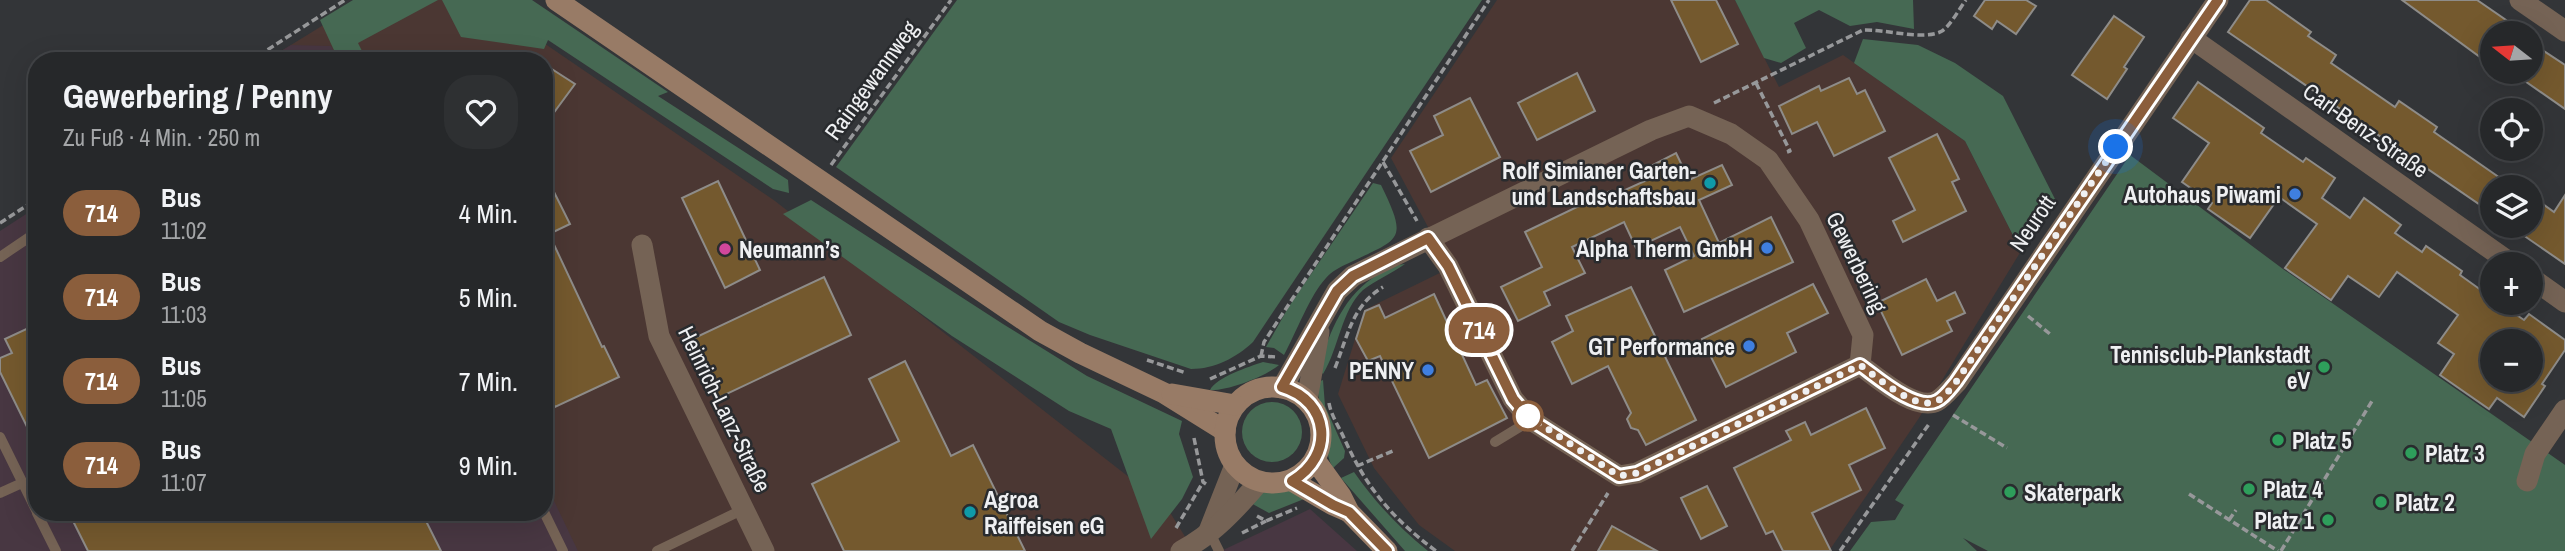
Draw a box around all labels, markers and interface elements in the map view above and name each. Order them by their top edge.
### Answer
street label: Raingewannweg [817,14,925,146]
north arrow [2480,21,2543,84]
map controls [2480,21,2543,392]
text: Gewerbering / Penny [63,74,332,118]
button: heart [444,75,518,149]
street label: Carl-Benz-Straße [2297,75,2435,185]
button: locate [2480,98,2543,161]
text: Zu Fuß · 4 Min. · 250 m [63,122,260,153]
your location [2098,129,2133,164]
place label: Rolf Simianer Garten- und Landschaftsbau [1502,155,1696,212]
marker: Rolf Simianer Garten- und Landschaftsbau [1702,175,1718,191]
button: layers [2480,175,2543,238]
place label: Autohaus Piwami [2124,179,2281,210]
text: Bus [161,180,201,215]
marker: Autohaus Piwami [2287,186,2303,202]
street label: Neurott [2002,189,2062,257]
text: 4 Min. [459,196,518,231]
text: 714 [85,197,118,229]
street label: Gewerbering [1819,206,1895,318]
text: 11:02 [161,215,207,246]
place label: Alpha Therm GmbH [1576,233,1753,264]
place label: Neumann’s [739,234,840,265]
marker: Alpha Therm GmbH [1759,240,1775,256]
marker: Neumann’s [717,241,733,257]
button: + [2480,252,2543,315]
text: Bus [161,264,201,299]
text: 5 Min. [459,280,518,315]
text: 714 [85,281,118,313]
text: 11:03 [161,299,207,330]
line badge: 714 [1439,307,1519,353]
text: 714 [1463,314,1495,346]
street label: Heinrich-Lanz-Straße [671,321,779,497]
button: − [2480,329,2543,392]
place label: GT Performance [1588,331,1735,362]
marker: GT Performance [1741,338,1757,354]
place label: Tennisclub-Plankstadt eV [2110,339,2310,396]
text: Bus [161,348,201,383]
place label: PENNY [1349,355,1414,386]
marker: Tennisclub-Plankstadt eV [2316,359,2332,375]
marker: PENNY [1420,362,1436,378]
text: 7 Min. [459,364,518,399]
text: 714 [85,365,118,397]
text: 11:05 [161,383,207,414]
unlabelled marker [1513,401,1543,431]
place label: Platz 5 [2292,425,2352,456]
text: Bus [161,432,201,467]
marker: Platz 5 [2270,432,2286,448]
place label: Platz 3 [2425,438,2485,469]
marker: Platz 3 [2403,445,2419,461]
text: 9 Min. [459,448,518,483]
text: 714 [85,449,118,481]
text: 11:07 [161,467,207,498]
place label: Platz 4 [2263,474,2323,505]
place label: Skaterpark [2024,477,2122,508]
marker: Platz 4 [2241,481,2257,497]
place label: Agroa Raiffeisen eG [984,484,1105,541]
marker: Skaterpark [2002,484,2018,500]
place label: Platz 2 [2395,487,2455,518]
marker: Platz 2 [2373,494,2389,510]
marker: Agroa Raiffeisen eG [962,504,978,520]
place label: Platz 1 [2254,505,2315,536]
marker: Platz 1 [2320,512,2336,528]

